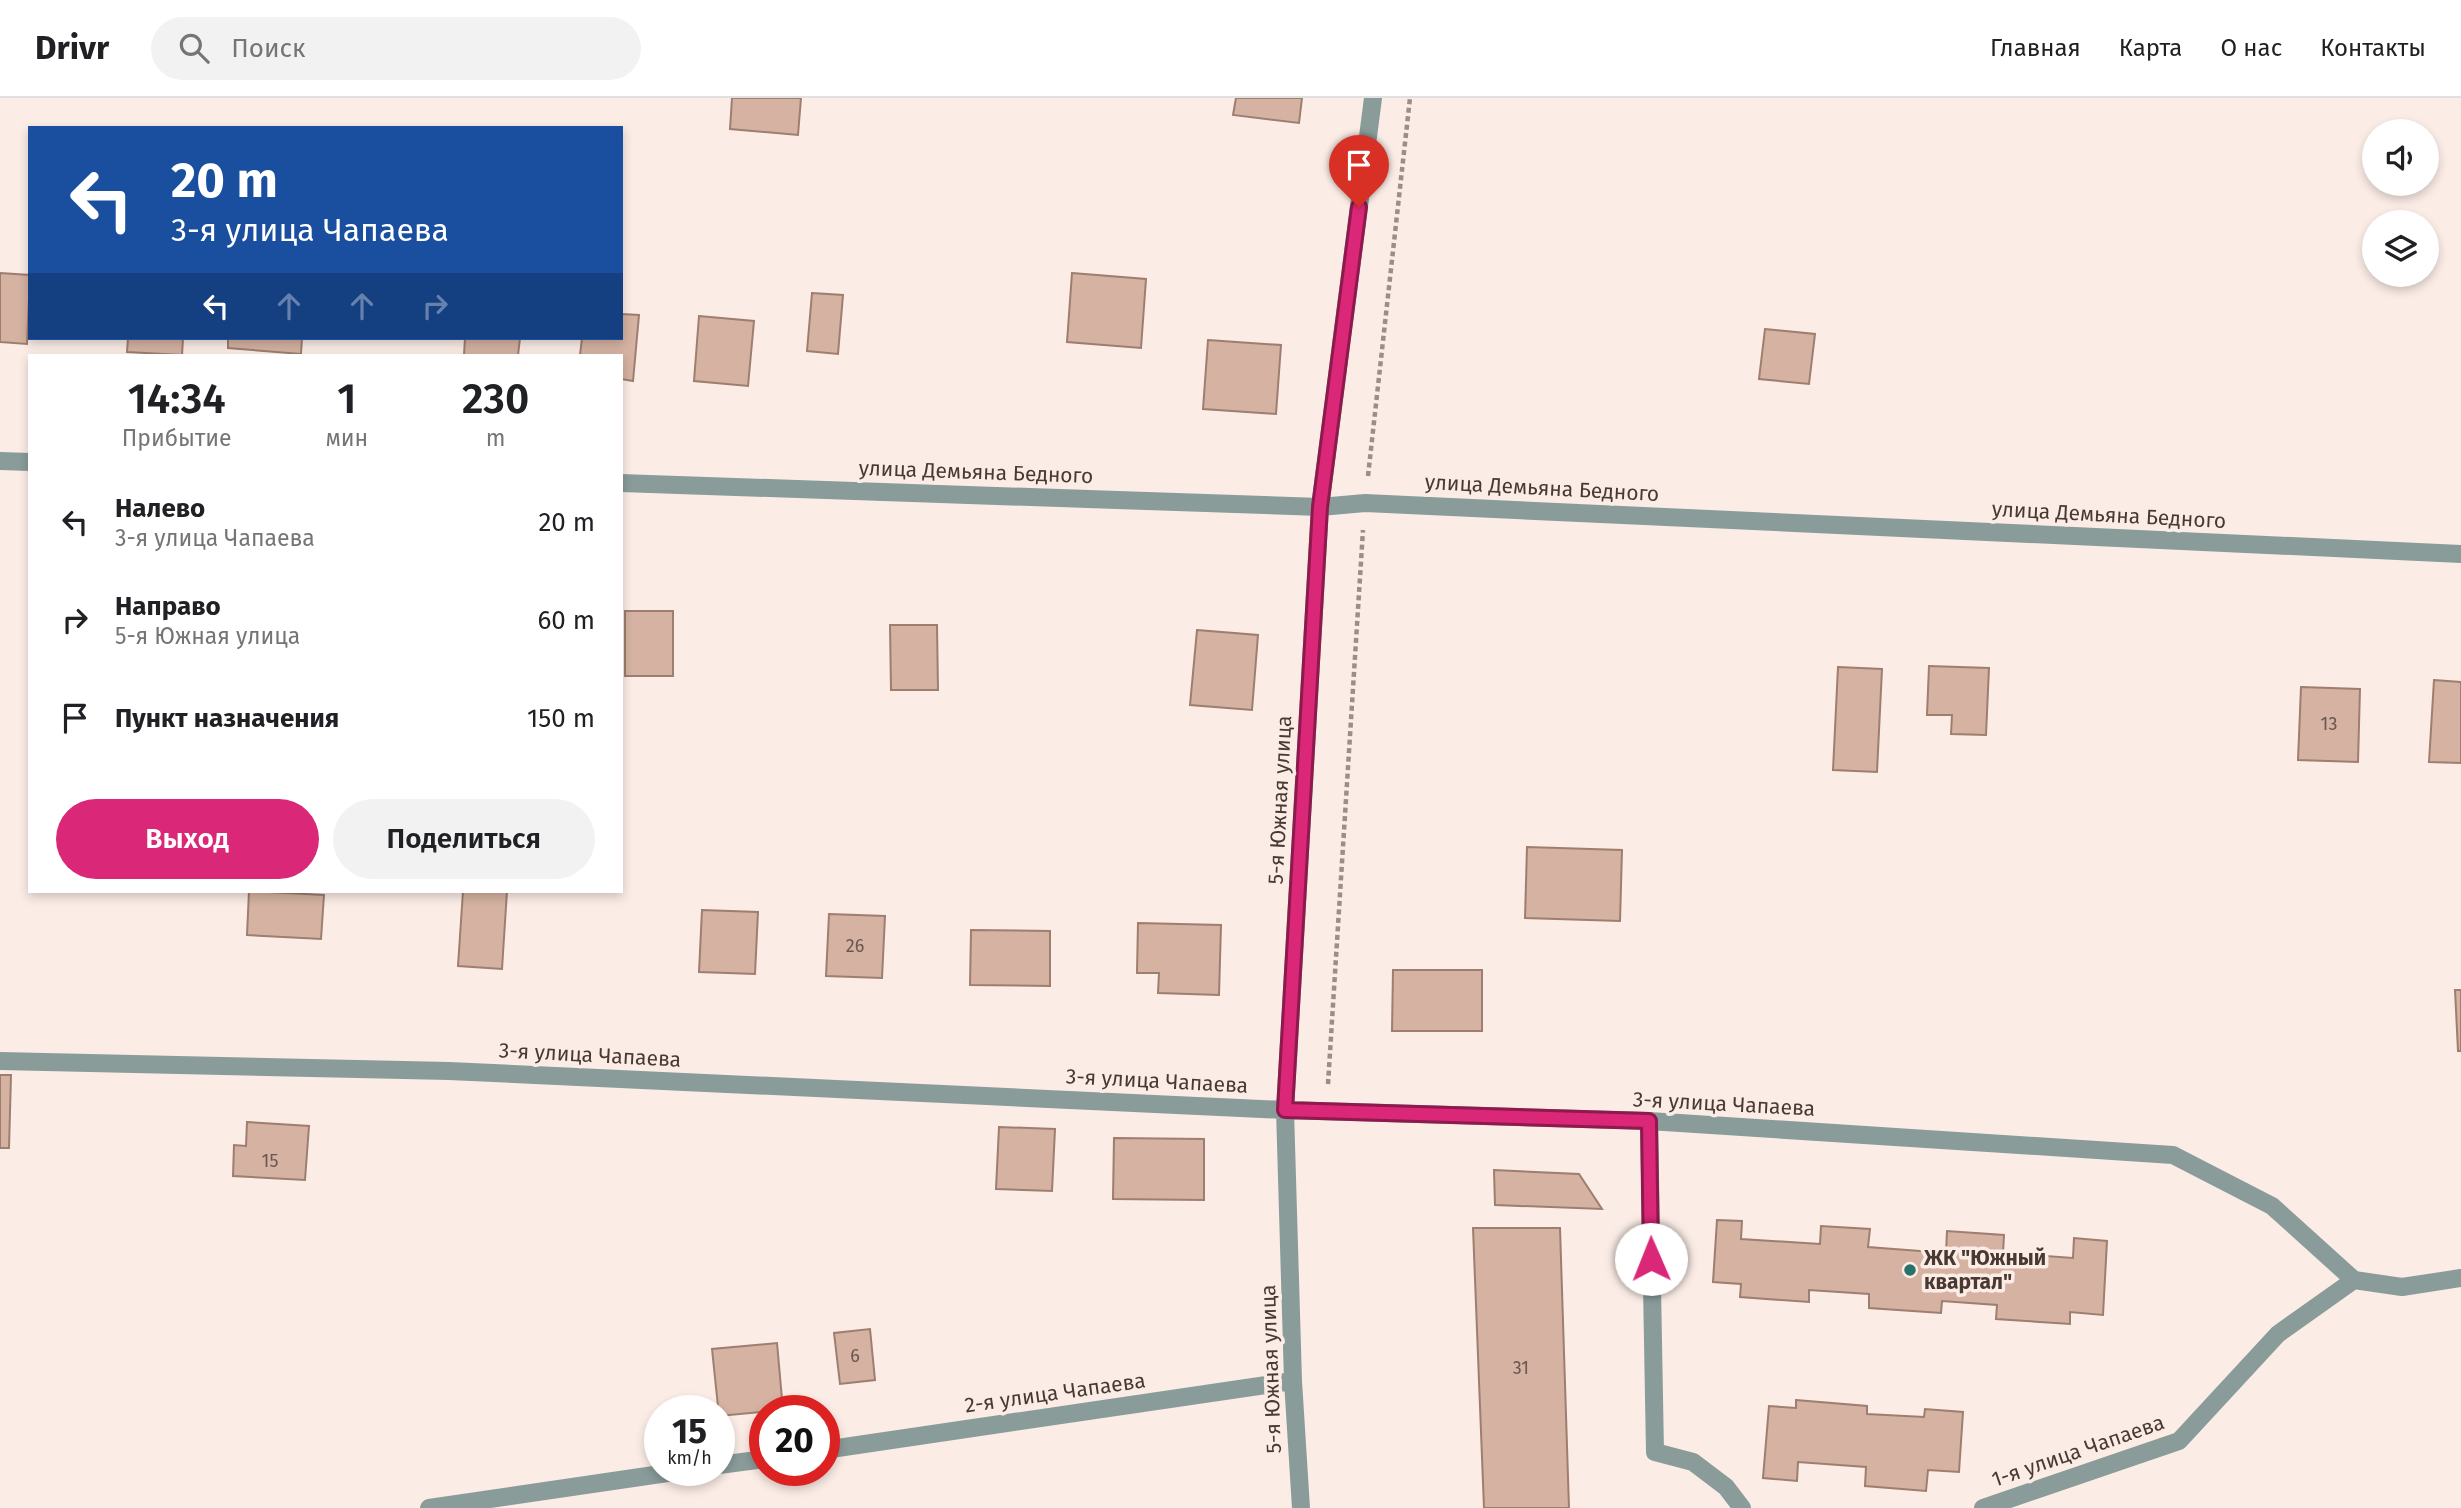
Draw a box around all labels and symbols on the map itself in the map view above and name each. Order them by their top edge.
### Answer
pin [1329,135,1389,207]
street label: улица Демьяна Бедного [858,455,1094,489]
street label: улица Демьяна Бедного [1424,469,1660,507]
street label: улица Демьяна Бедного [1991,496,2227,534]
house number: 13 [2321,713,2337,735]
street label: 5-я Южная улица [1263,715,1297,885]
house number: 26 [846,935,864,957]
street label: 3-я улица Чапаева [498,1037,682,1073]
street label: 3-я улица Чапаева [1065,1063,1249,1099]
street label: 3-я улица Чапаева [1632,1086,1816,1122]
house number: 15 [262,1150,278,1172]
position arrow [1614,1222,1688,1296]
place label: ЖК "Южный квартал" [1923,1245,2046,1295]
marker: ЖК "Южный квартал" [1902,1262,1918,1278]
street label: 5-я Южная улица [1255,1284,1287,1454]
house number: 6 [850,1345,860,1367]
house number: 31 [1513,1357,1529,1379]
street label: 2-я улица Чапаева [963,1367,1147,1419]
speed limit sign: 20 [749,1395,840,1486]
street label: 1-я улица Чапаева [1988,1409,2168,1493]

